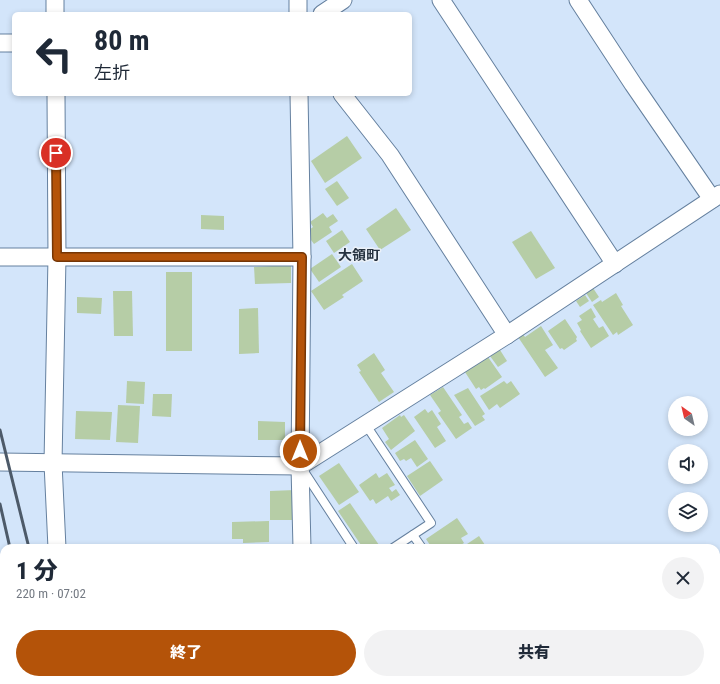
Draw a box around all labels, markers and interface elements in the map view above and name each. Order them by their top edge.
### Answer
text: 80 m [94,24,150,57]
icon: left [28,28,80,80]
text: 左折 [94,62,130,83]
pin [39,136,73,170]
icon: arrive [45,142,67,164]
district label: 大領町 [338,247,380,263]
north arrow [668,396,708,436]
map controls [668,396,708,532]
position arrow [279,430,321,472]
button: sound [668,444,708,484]
button: layers [668,492,708,532]
text: 1 分 [16,557,58,585]
button: close [662,557,704,599]
text: 220 m · 07:02 [16,586,86,601]
button: 終了 [16,630,356,676]
button: 共有 [364,630,704,676]

